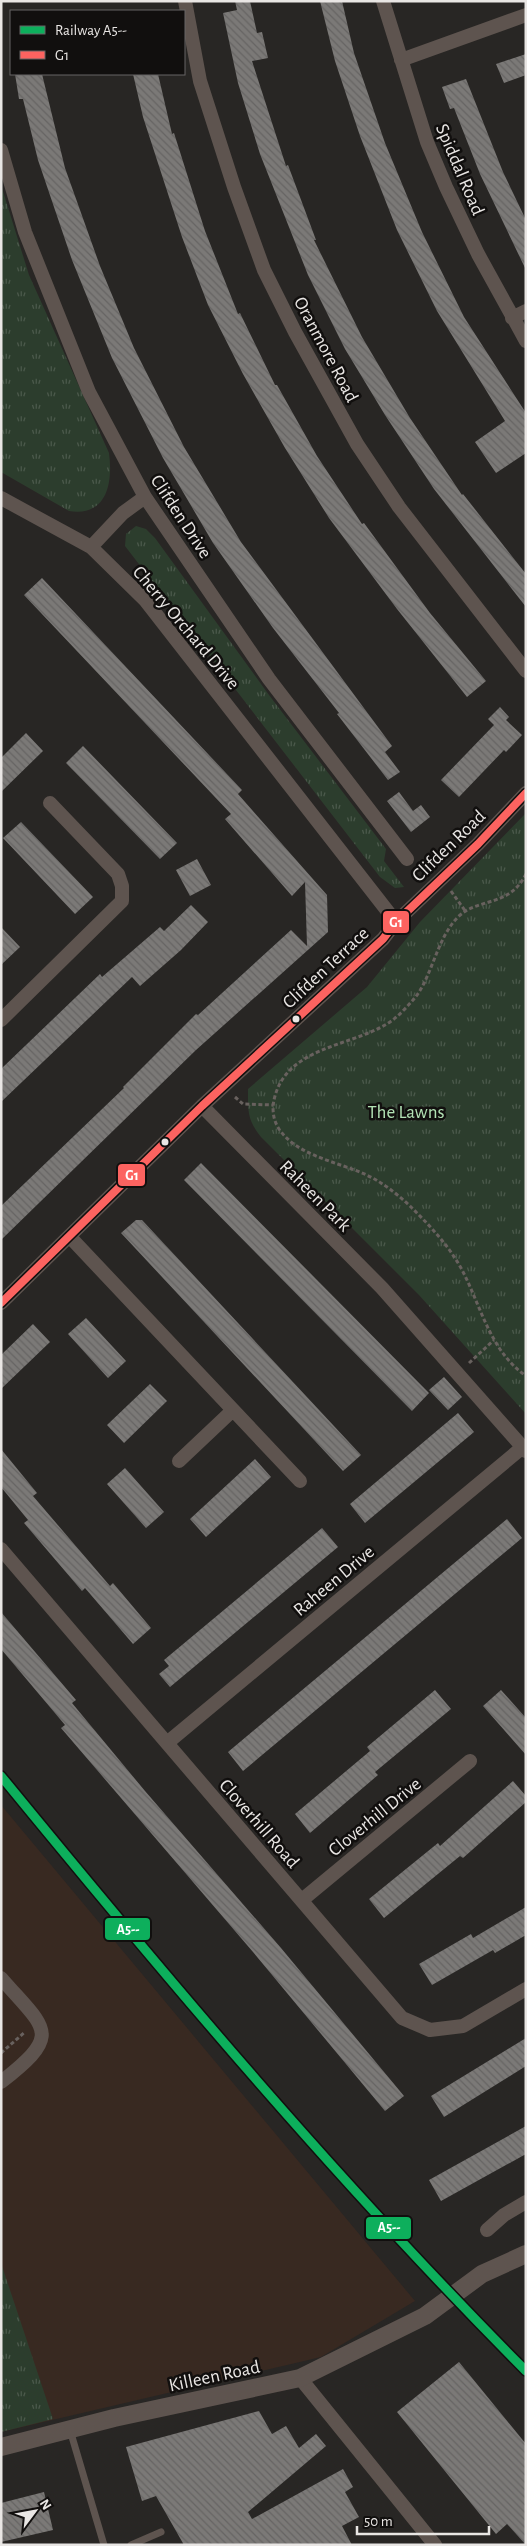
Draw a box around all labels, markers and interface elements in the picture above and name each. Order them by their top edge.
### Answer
legend [10,10,185,75]
text: Railway A5-- [55,23,127,38]
text: G1 [55,48,69,63]
street label: Spiddal Road [432,121,487,218]
street label: Oranmore Road [290,294,361,406]
street label: Clifden Drive [147,472,215,562]
street label: Cherry Orchard Drive [129,563,243,693]
street label: Clifden Road [409,807,490,886]
line badge: G1 [382,910,410,934]
text: G1 [389,916,403,930]
street label: Clifden Terrace [279,924,373,1013]
unlabelled marker [291,1014,301,1024]
park label: The Lawns [368,1103,444,1122]
unlabelled marker [160,1137,170,1147]
street label: Raheen Park [276,1157,354,1236]
line badge: G1 [117,1163,146,1187]
text: G1 [125,1169,139,1183]
street label: Raheen Drive [290,1542,378,1620]
street label: Cloverhill Drive [325,1774,425,1860]
street label: Cloverhill Road [215,1776,303,1872]
line badge: A5-- [104,1917,151,1941]
text: A5-- [117,1923,139,1937]
line badge: A5-- [365,2216,412,2240]
text: A5-- [378,2221,400,2235]
street label: Killeen Road [167,2358,262,2395]
north arrow [10,2486,60,2536]
text: N [37,2497,54,2512]
scale bar [357,2504,490,2536]
text: 50 m [364,2514,393,2529]

